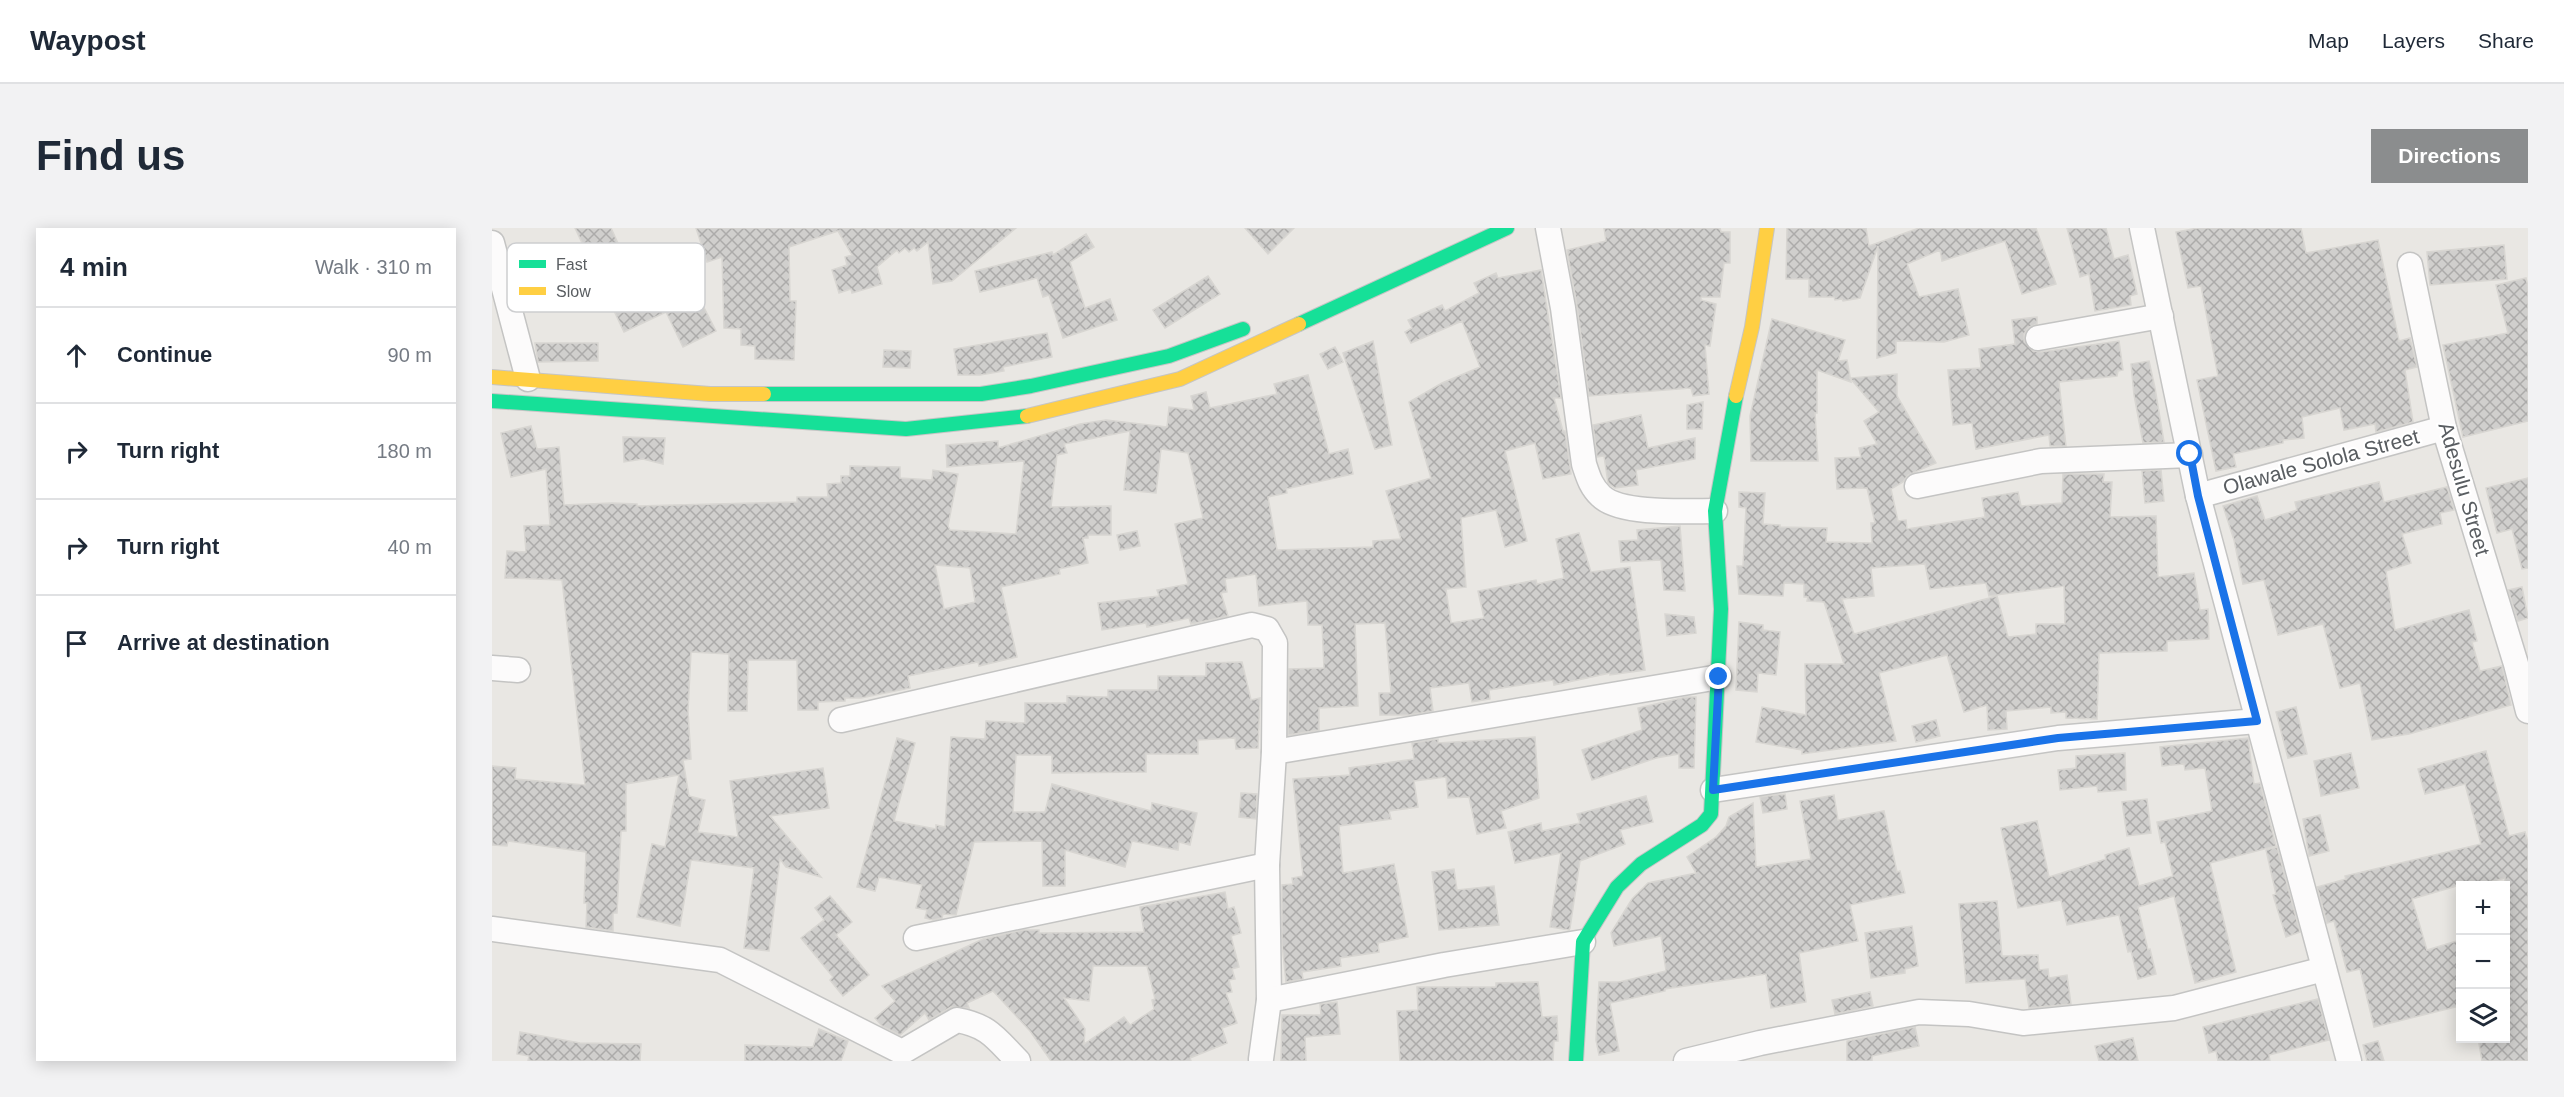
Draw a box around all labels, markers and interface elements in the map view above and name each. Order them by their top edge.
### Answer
text: Waypost [30,25,146,56]
text: Map [2308,29,2349,52]
text: Layers [2382,29,2445,52]
text: Share [2478,29,2534,52]
button: Directions [2371,129,2528,183]
text: Find us [36,132,185,179]
legend [507,243,705,312]
text: 4 min [60,252,128,282]
text: Walk · 310 m [315,256,432,278]
text: Fast [556,256,588,273]
text: Slow [556,283,591,300]
icon: ahead [60,339,93,372]
text: Continue [117,342,212,367]
text: 90 m [388,344,432,366]
street label: Adesulu Street [2434,419,2495,558]
street label: Olawale Solola Street [2220,424,2422,499]
icon: right [60,435,93,468]
text: Turn right [117,438,219,463]
text: 180 m [376,440,432,462]
route start [2176,440,2202,466]
icon: right [60,531,93,564]
text: Turn right [117,534,219,559]
text: 40 m [388,536,432,558]
icon: arrive [60,627,93,660]
text: Arrive at destination [117,630,330,655]
route end [1705,663,1731,689]
map controls [2456,881,2510,1043]
button: + [2456,881,2510,935]
button: − [2456,935,2510,989]
button: layers [2456,989,2510,1043]

